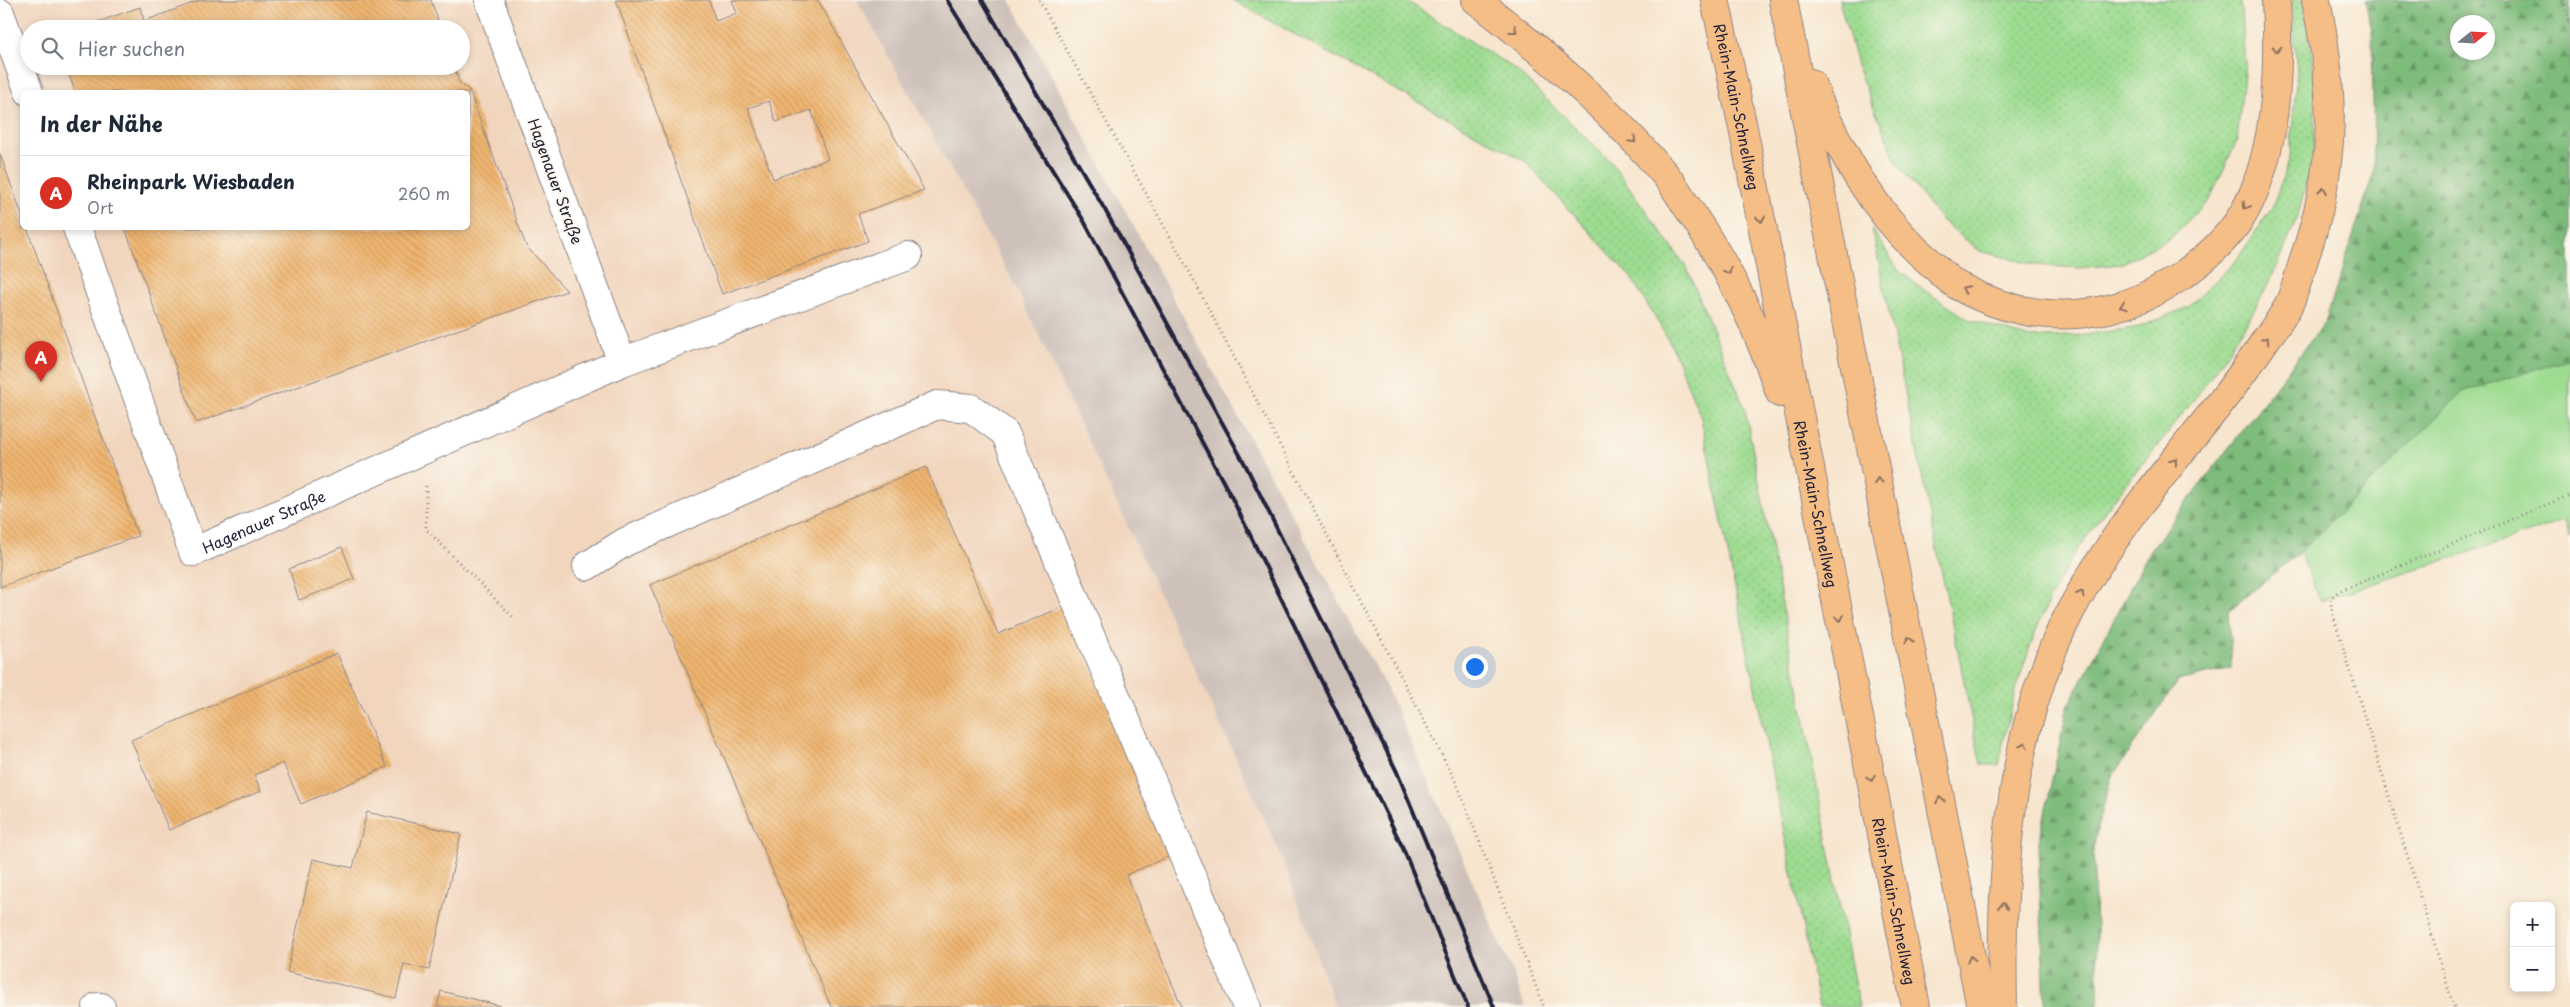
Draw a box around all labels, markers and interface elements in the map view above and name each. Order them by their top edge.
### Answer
north arrow [2450,15,2495,60]
search box [20,20,470,75]
street label: Rhein-Main-Schnellweg [1709,21,1766,192]
one-way arrow [1508,24,1517,32]
icon: search [38,34,66,62]
text: Hier suchen [78,34,185,62]
one-way arrow [2272,45,2282,53]
text: In der Nähe [40,107,162,139]
street label: Hagenauer Straße [523,115,589,247]
one-way arrow [1628,134,1637,143]
text: Rheinpark Wiesbaden [87,167,295,195]
text: A [50,181,62,205]
text: 260 m [398,181,450,205]
one-way arrow [2318,185,2328,194]
text: Ort [87,195,114,219]
one-way arrow [2243,201,2253,210]
one-way arrow [1755,215,1765,223]
one-way arrow [1722,266,1732,275]
one-way arrow [1961,285,1970,296]
one-way arrow [2119,300,2127,310]
one-way arrow [2259,336,2269,345]
pin: A [25,341,57,382]
street label: Rhein-Main-Schnellweg [1789,418,1845,590]
one-way arrow [2168,457,2177,466]
one-way arrow [1874,476,1884,485]
street label: Hagenauer Straße [198,483,329,558]
one-way arrow [2075,590,2085,599]
one-way arrow [1834,614,1844,623]
one-way arrow [1905,636,1915,645]
your location [1462,654,1488,680]
one-way arrow [2018,740,2028,749]
one-way arrow [1865,773,1876,782]
one-way arrow [1936,795,1946,804]
street label: Rhein-Main-Schnellweg [1867,815,1923,987]
one-way arrow [1998,902,2009,910]
map controls [2510,902,2555,992]
button: + [2510,902,2555,947]
button: − [2510,947,2555,992]
one-way arrow [1967,955,1977,964]

